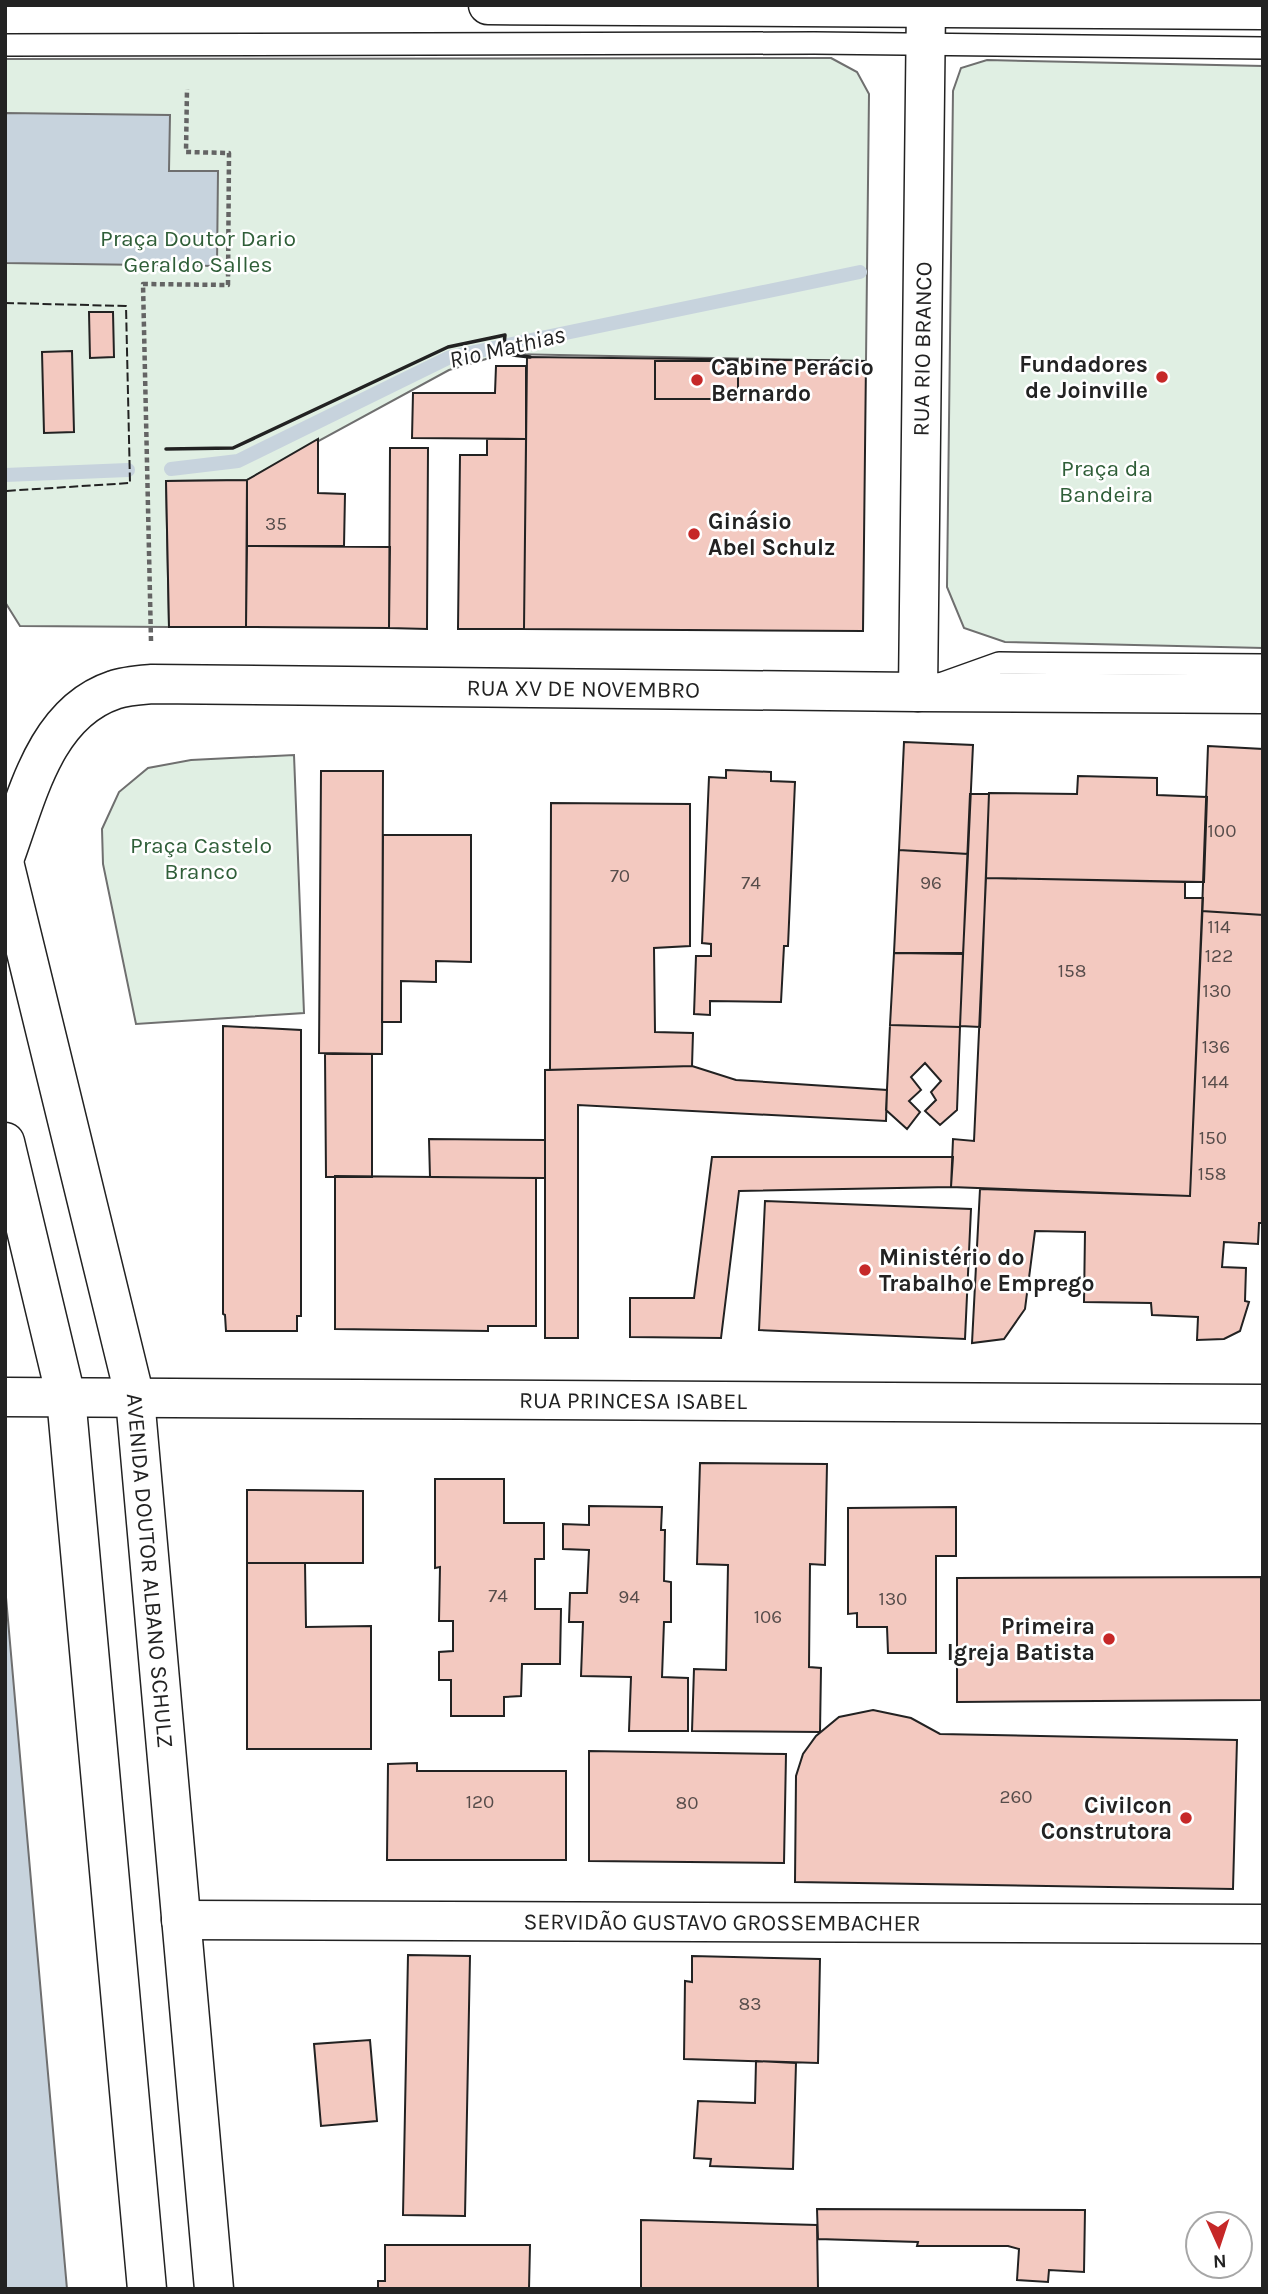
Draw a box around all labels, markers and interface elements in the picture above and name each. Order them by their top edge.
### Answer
park label: Praça Doutor Dario Geraldo Salles [100,225,296,278]
street label: RUA RIO BRANCO [907,261,938,437]
water label: Rio Mathias [446,320,568,374]
place label: Fundadores de Joinville [1019,351,1148,404]
place label: Cabine Perácio Bernardo [711,354,874,407]
marker: Fundadores de Joinville [1154,369,1170,385]
marker: Cabine Perácio Bernardo [689,372,705,388]
park label: Praça da Bandeira [1059,455,1153,508]
place label: Ginásio Abel Schulz [708,508,836,561]
house number: 35 [265,513,287,535]
marker: Ginásio Abel Schulz [686,526,702,542]
street label: RUA XV DE NOVEMBRO [466,674,700,704]
house number: 100 [1208,820,1236,842]
park label: Praça Castelo Branco [130,832,272,885]
house number: 70 [610,865,630,887]
house number: 74 [741,872,761,894]
house number: 96 [920,872,942,894]
house number: 114 [1207,916,1231,938]
house number: 122 [1205,945,1233,967]
house number: 158 [1058,960,1086,982]
house number: 130 [1203,980,1231,1002]
house number: 136 [1202,1036,1230,1058]
house number: 144 [1201,1071,1229,1093]
house number: 150 [1199,1127,1227,1149]
house number: 158 [1198,1163,1226,1185]
place label: Ministério do Trabalho e Emprego [879,1244,1094,1297]
marker: Ministério do Trabalho e Emprego [857,1262,873,1278]
street label: RUA PRINCESA ISABEL [519,1387,747,1415]
street label: AVENIDA DOUTOR ALBANO SCHULZ [121,1392,179,1749]
house number: 74 [488,1585,508,1607]
house number: 94 [618,1586,640,1608]
house number: 130 [879,1588,907,1610]
house number: 106 [754,1606,782,1628]
place label: Primeira Igreja Batista [947,1613,1095,1666]
marker: Primeira Igreja Batista [1101,1631,1117,1647]
house number: 260 [999,1786,1033,1808]
house number: 120 [466,1791,494,1813]
house number: 80 [676,1792,698,1814]
place label: Civilcon Construtora [1041,1792,1172,1845]
marker: Civilcon Construtora [1178,1810,1194,1826]
street label: SERVIDÃO GUSTAVO GROSSEMBACHER [523,1908,921,1937]
house number: 83 [739,1993,761,2015]
north arrow [1184,2210,1254,2280]
text: N [1212,2250,1227,2272]

